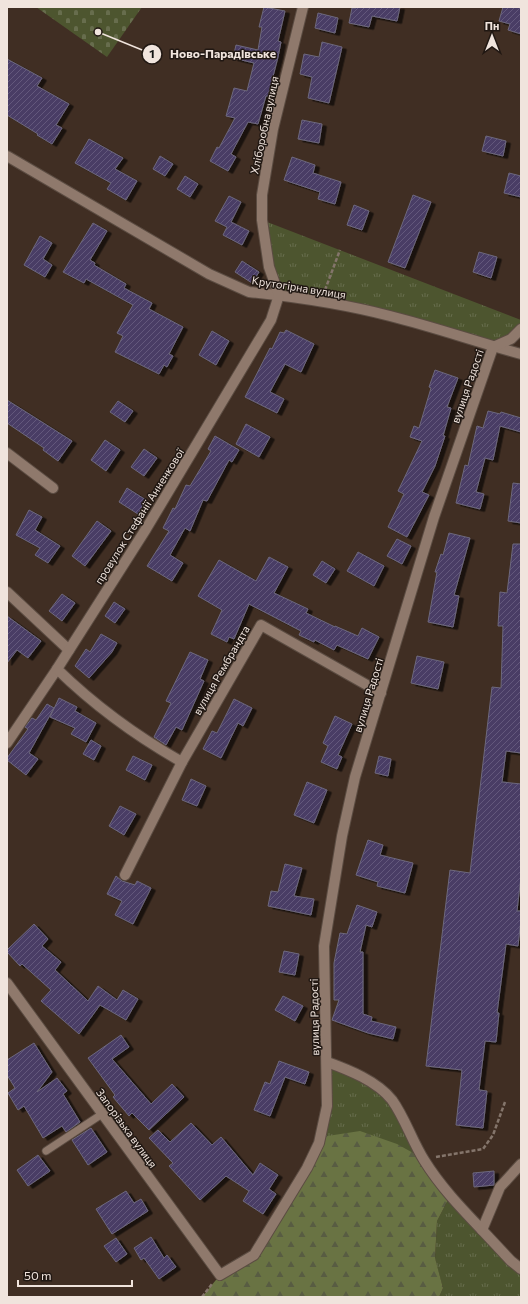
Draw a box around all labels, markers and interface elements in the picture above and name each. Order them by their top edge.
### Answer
north arrow [472,16,512,56]
text: Пн [485,19,499,32]
callout: Ново-Парадівське [142,42,284,66]
text: 1 [149,46,155,60]
text: Ново-Парадівське [170,46,276,60]
street label: Хліборобна вулиця [247,75,281,175]
street label: Крутогірна вулиця [251,273,347,301]
street label: вулиця Радості [448,347,486,425]
street label: провулок Стефанії Анненкової [92,446,186,586]
street label: вулиця Рембрандта [190,623,252,717]
street label: вулиця Радості [351,656,386,734]
street label: вулиця Радості [307,978,321,1056]
street label: Запорізька вулиця [94,1086,160,1170]
scale bar [18,1262,132,1288]
text: 50 m [24,1268,52,1282]

